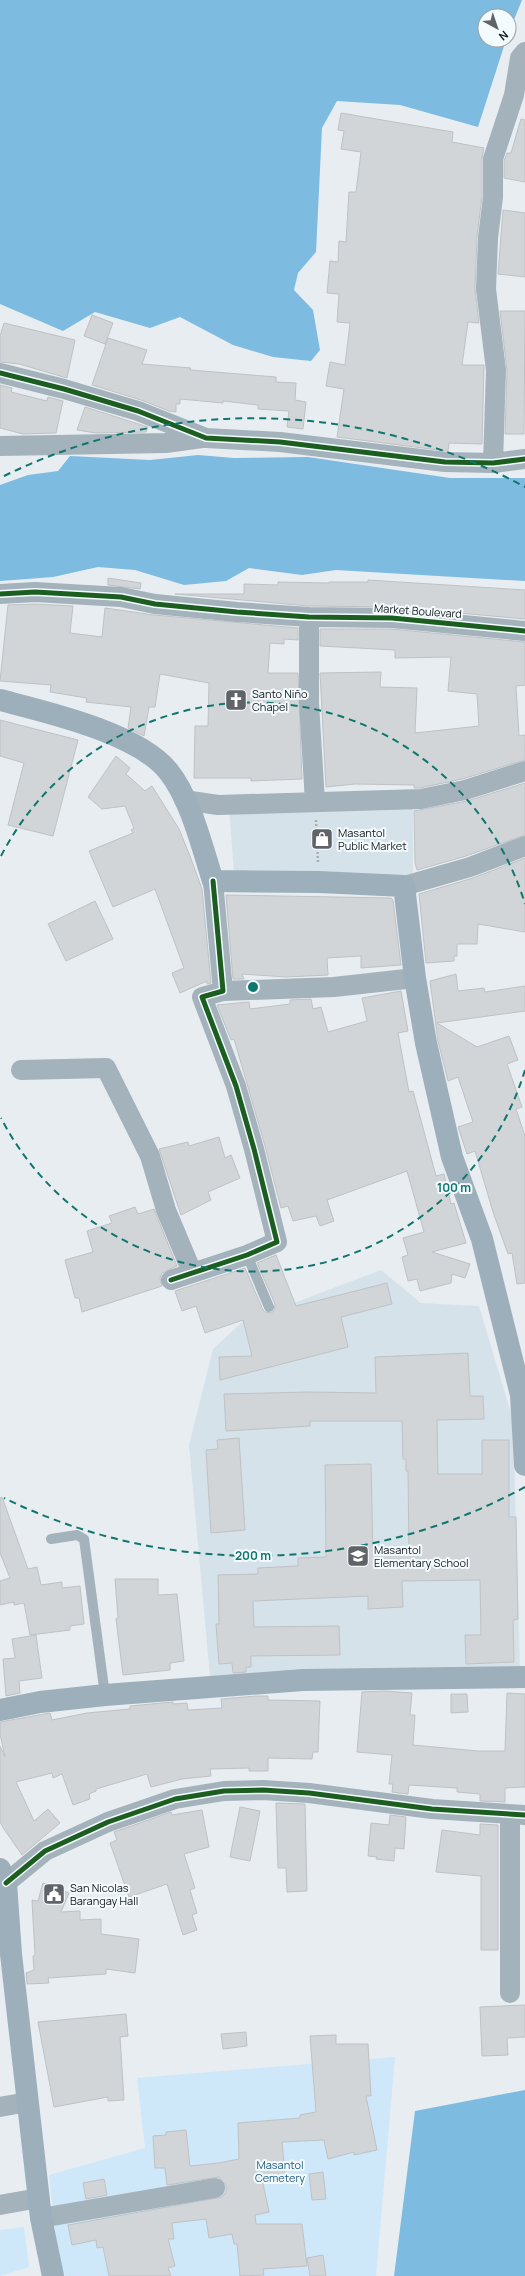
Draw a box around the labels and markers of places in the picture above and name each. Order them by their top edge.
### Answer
place label: Santo Niño Chapel [252,686,308,714]
church icon: Santo Niño Chapel [223,687,249,713]
place label: Masantol Public Market [338,825,407,853]
shop icon: Masantol Public Market [309,826,335,852]
centre of rings [246,980,260,994]
place label: Masantol Elementary School [374,1542,469,1570]
school or university icon: Masantol Elementary School [345,1543,371,1569]
place label: San Nicolas Barangay Hall [70,1880,138,1908]
public building icon: San Nicolas Barangay Hall [41,1881,67,1907]

